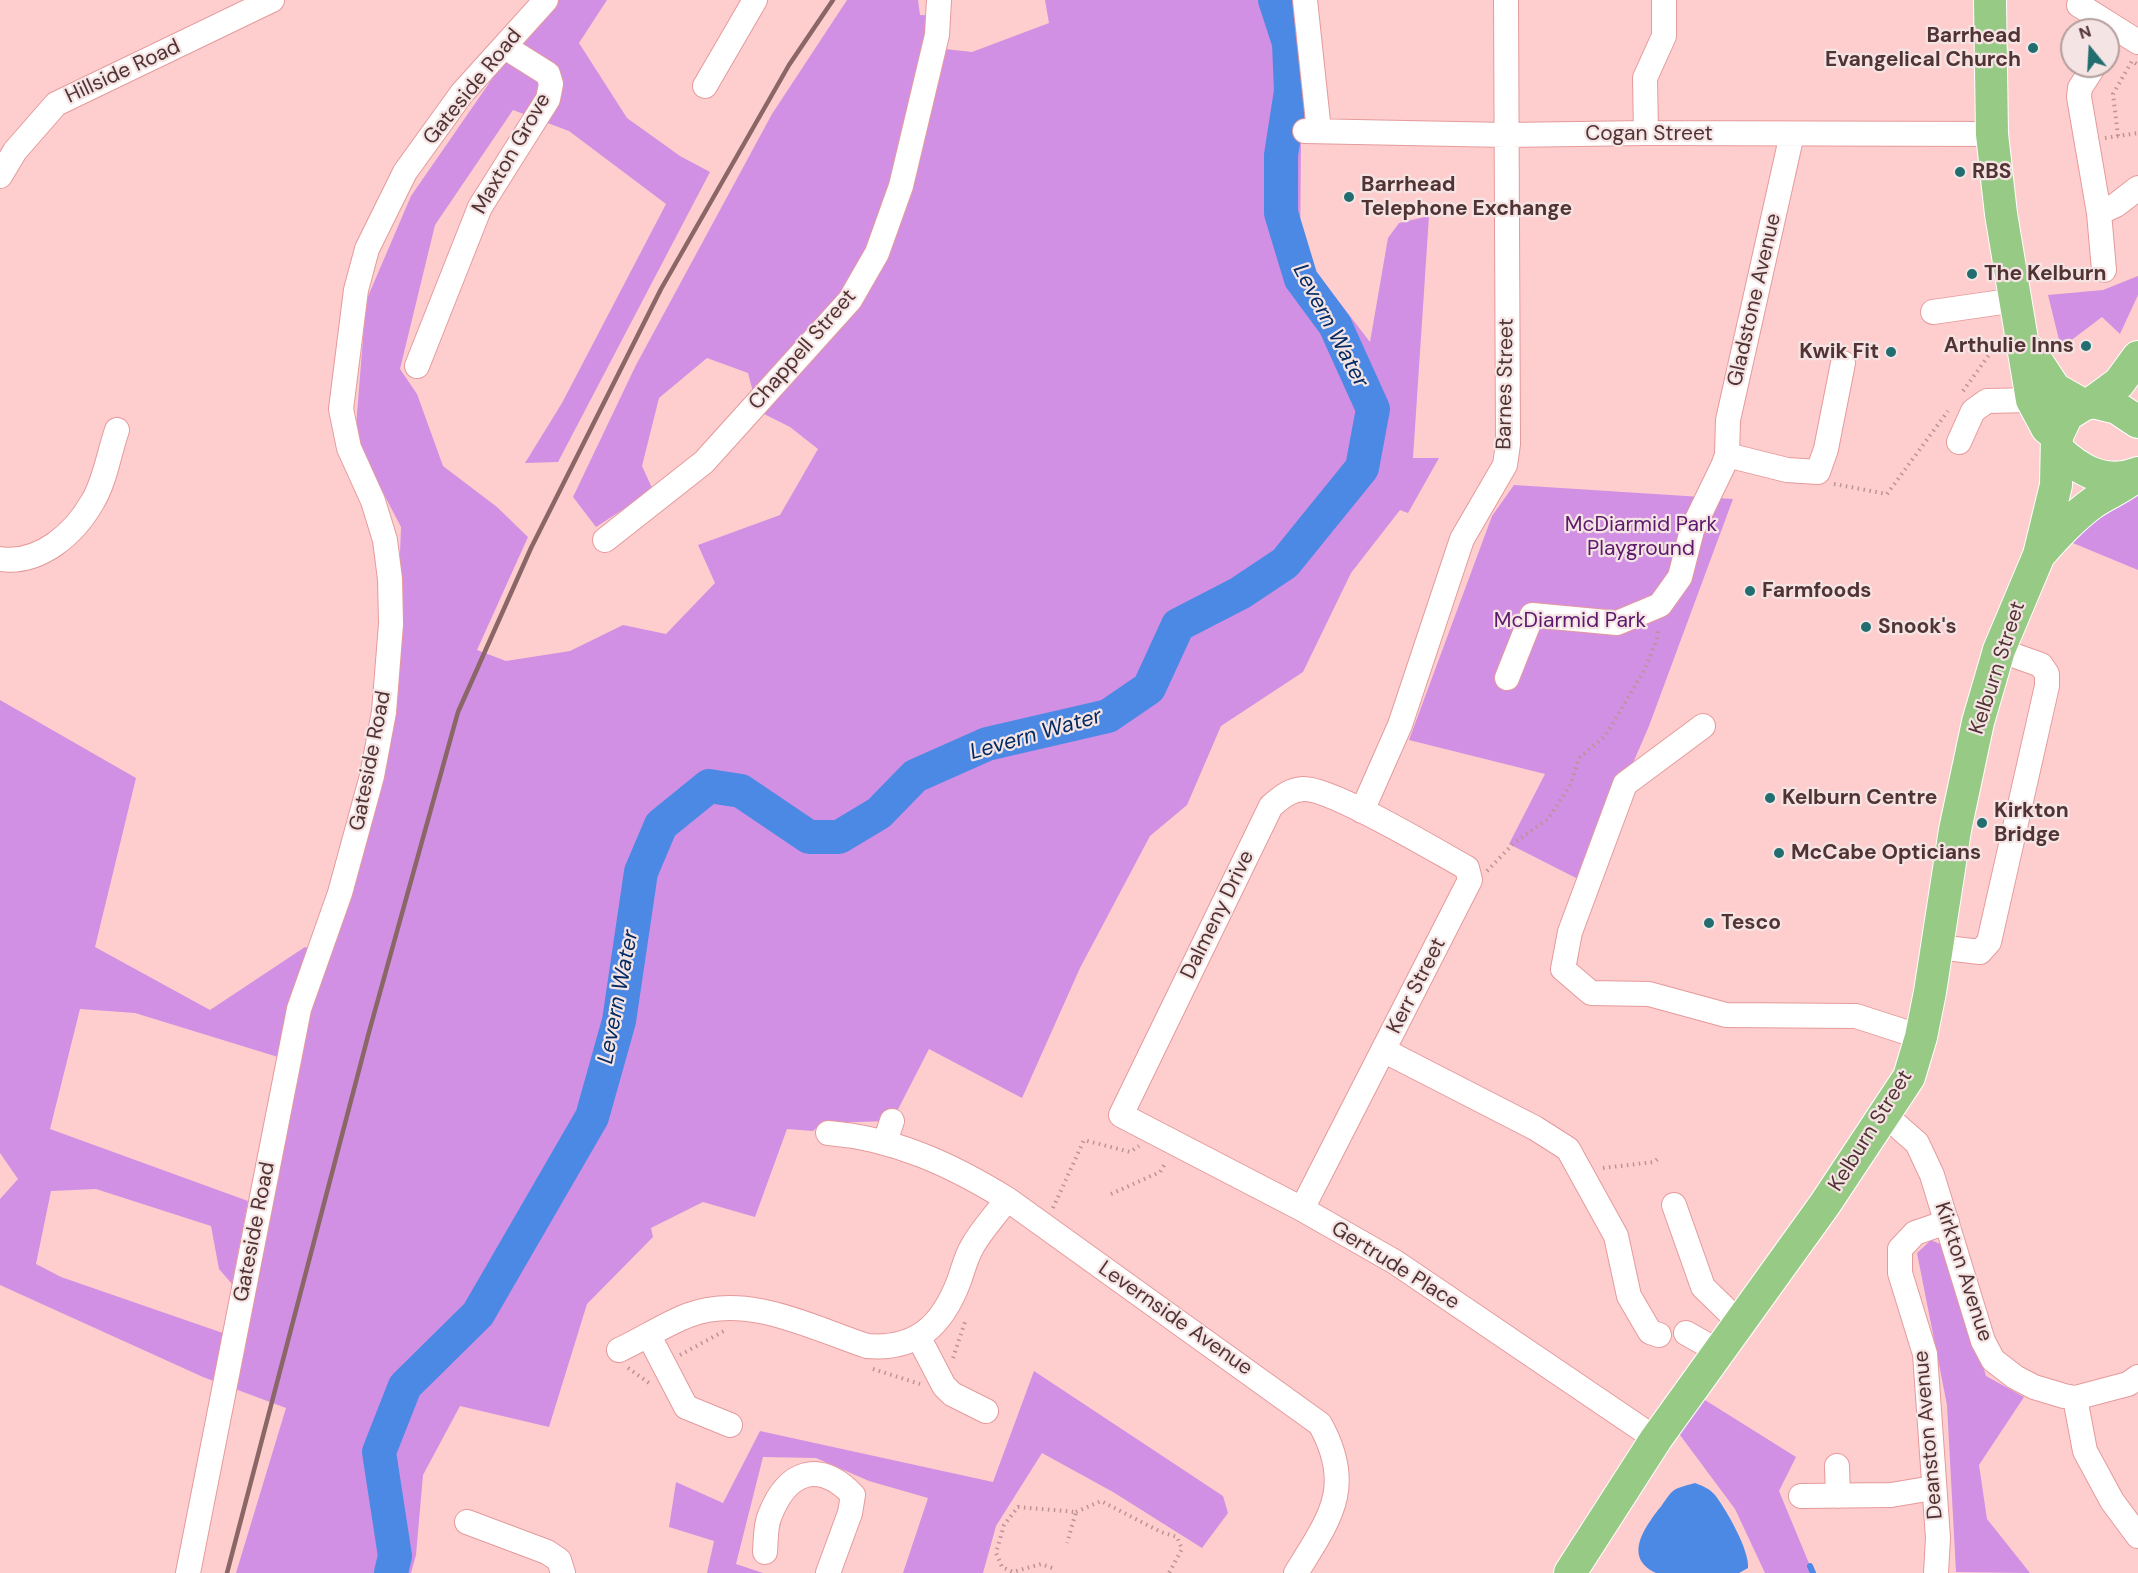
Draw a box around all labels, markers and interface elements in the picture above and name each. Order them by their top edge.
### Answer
north arrow [2060,18,2120,78]
text: N [2076,21,2094,44]
place label: Barrhead Evangelical Church [1825,23,2021,73]
street label: Gateside Road [419,24,527,150]
street label: Hillside Road [62,34,184,110]
marker: Barrhead Evangelical Church [2026,41,2040,55]
street label: Maxton Grove [467,89,557,219]
street label: Cogan Street [1585,121,1713,147]
place label: RBS [1972,159,2011,185]
marker: RBS [1953,165,1967,179]
place label: Barrhead Telephone Exchange [1361,172,1572,222]
marker: Barrhead Telephone Exchange [1342,190,1356,204]
street label: Gladstone Avenue [1723,211,1787,389]
water label: Levern Water [1286,260,1374,392]
place label: The Kelburn [1984,261,2106,287]
marker: The Kelburn [1965,267,1979,281]
street label: Chappell Street [744,285,862,415]
street label: Barnes Street [1492,318,1520,450]
place label: Arthulie Inns [1944,333,2074,359]
place label: Kwik Fit [1799,339,1879,365]
marker: Arthulie Inns [2079,339,2093,353]
marker: Kwik Fit [1884,345,1898,359]
park label: McDiarmid Park Playground [1565,512,1717,562]
place label: Farmfoods [1762,578,1871,604]
marker: Farmfoods [1743,584,1757,598]
street label: Kelburn Street [1965,598,2031,738]
park label: McDiarmid Park [1494,608,1646,634]
place label: Snook's [1878,614,1957,640]
marker: Snook's [1859,620,1873,634]
street label: Gateside Road [345,689,397,833]
water label: Levern Water [967,704,1105,766]
place label: Kelburn Centre [1782,785,1937,811]
marker: Kelburn Centre [1763,791,1777,805]
place label: Kirkton Bridge [1994,798,2069,848]
marker: Kirkton Bridge [1975,816,1989,830]
place label: McCabe Opticians [1791,840,1981,866]
marker: McCabe Opticians [1772,846,1786,860]
street label: Dalmeny Drive [1176,847,1260,983]
place label: Tesco [1721,910,1781,936]
marker: Tesco [1702,916,1716,930]
water label: Levern Water [593,928,645,1066]
street label: Kerr Street [1382,934,1452,1038]
street label: Kelburn Street [1824,1066,1918,1196]
street label: Gateside Road [229,1160,281,1304]
street label: Kirkton Avenue [1929,1199,1997,1345]
street label: Gertrude Place [1326,1216,1464,1316]
street label: Levernside Avenue [1093,1256,1257,1382]
street label: Deanston Avenue [1909,1350,1949,1520]

